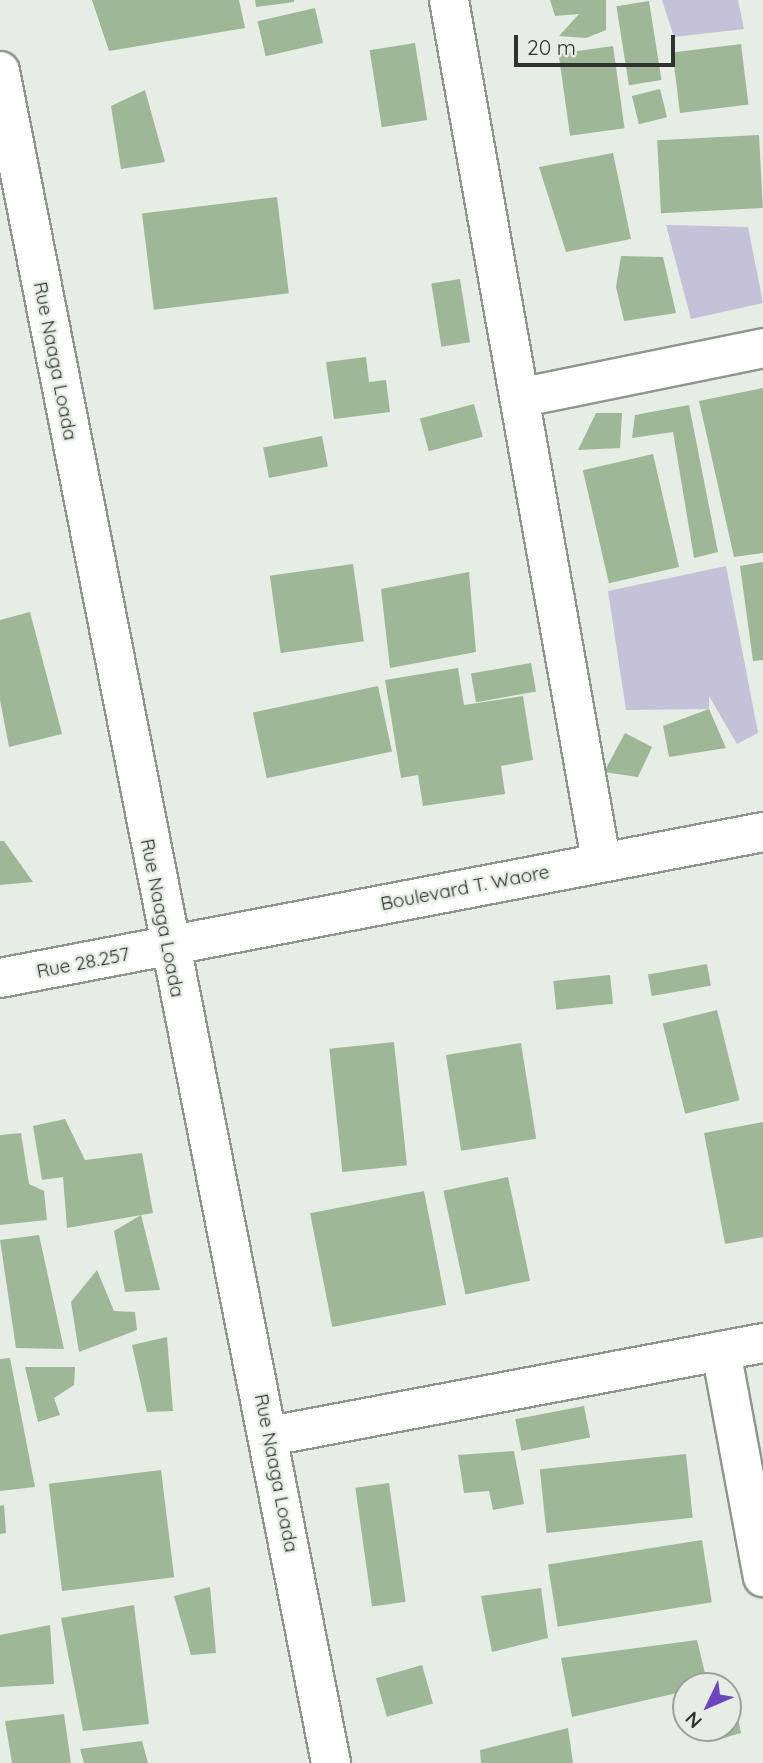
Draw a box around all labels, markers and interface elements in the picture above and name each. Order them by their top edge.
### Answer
scale bar [518,21,679,65]
text: 20 m [527,34,576,60]
street label: Rue Naaga Loada [28,280,82,442]
street label: Rue Naaga Loada [135,837,189,999]
street label: Boulevard T. Waore [379,860,551,916]
street label: Rue 28.257 [35,943,131,983]
street label: Rue Naaga Loada [249,1392,303,1554]
north arrow [672,1672,742,1742]
text: N [680,1707,707,1734]

